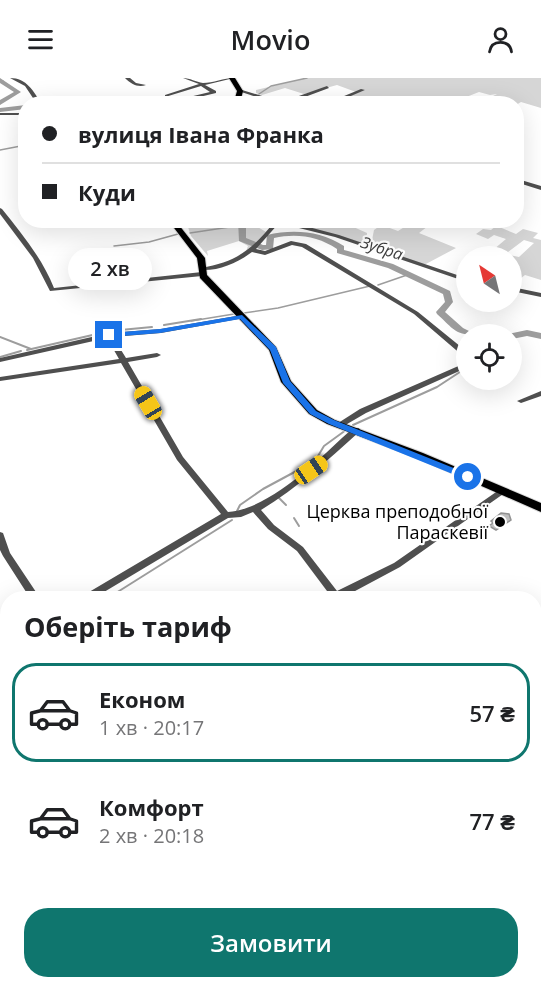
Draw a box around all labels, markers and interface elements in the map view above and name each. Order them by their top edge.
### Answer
text: Movio [231,21,310,58]
icon: menu [24,23,57,56]
icon: person [484,23,517,56]
text: вулиця Івана Франка [78,119,324,149]
text: Куди [78,177,136,207]
water label: Зубра [357,231,406,265]
north arrow [456,246,522,312]
map controls [456,246,522,390]
callout: 2 хв [67,248,151,290]
text: 2 хв [90,255,130,282]
route end [95,321,122,348]
button: locate [456,324,522,390]
car [131,383,165,423]
car [291,452,331,488]
route start [454,463,481,490]
place label: Церква преподобної Параскевії [306,499,488,544]
marker: Церква преподобної Параскевії [493,515,507,529]
text: Оберіть тариф [24,608,232,645]
text: Економ [99,684,185,714]
icon: car [27,686,81,740]
text: 57 ₴ [469,698,515,728]
text: 1 хв · 20:17 [99,714,204,741]
text: Комфорт [99,792,204,822]
icon: car [27,794,81,848]
text: 77 ₴ [469,806,515,836]
text: 2 хв · 20:18 [99,822,204,849]
button: Замовити [24,908,518,977]

